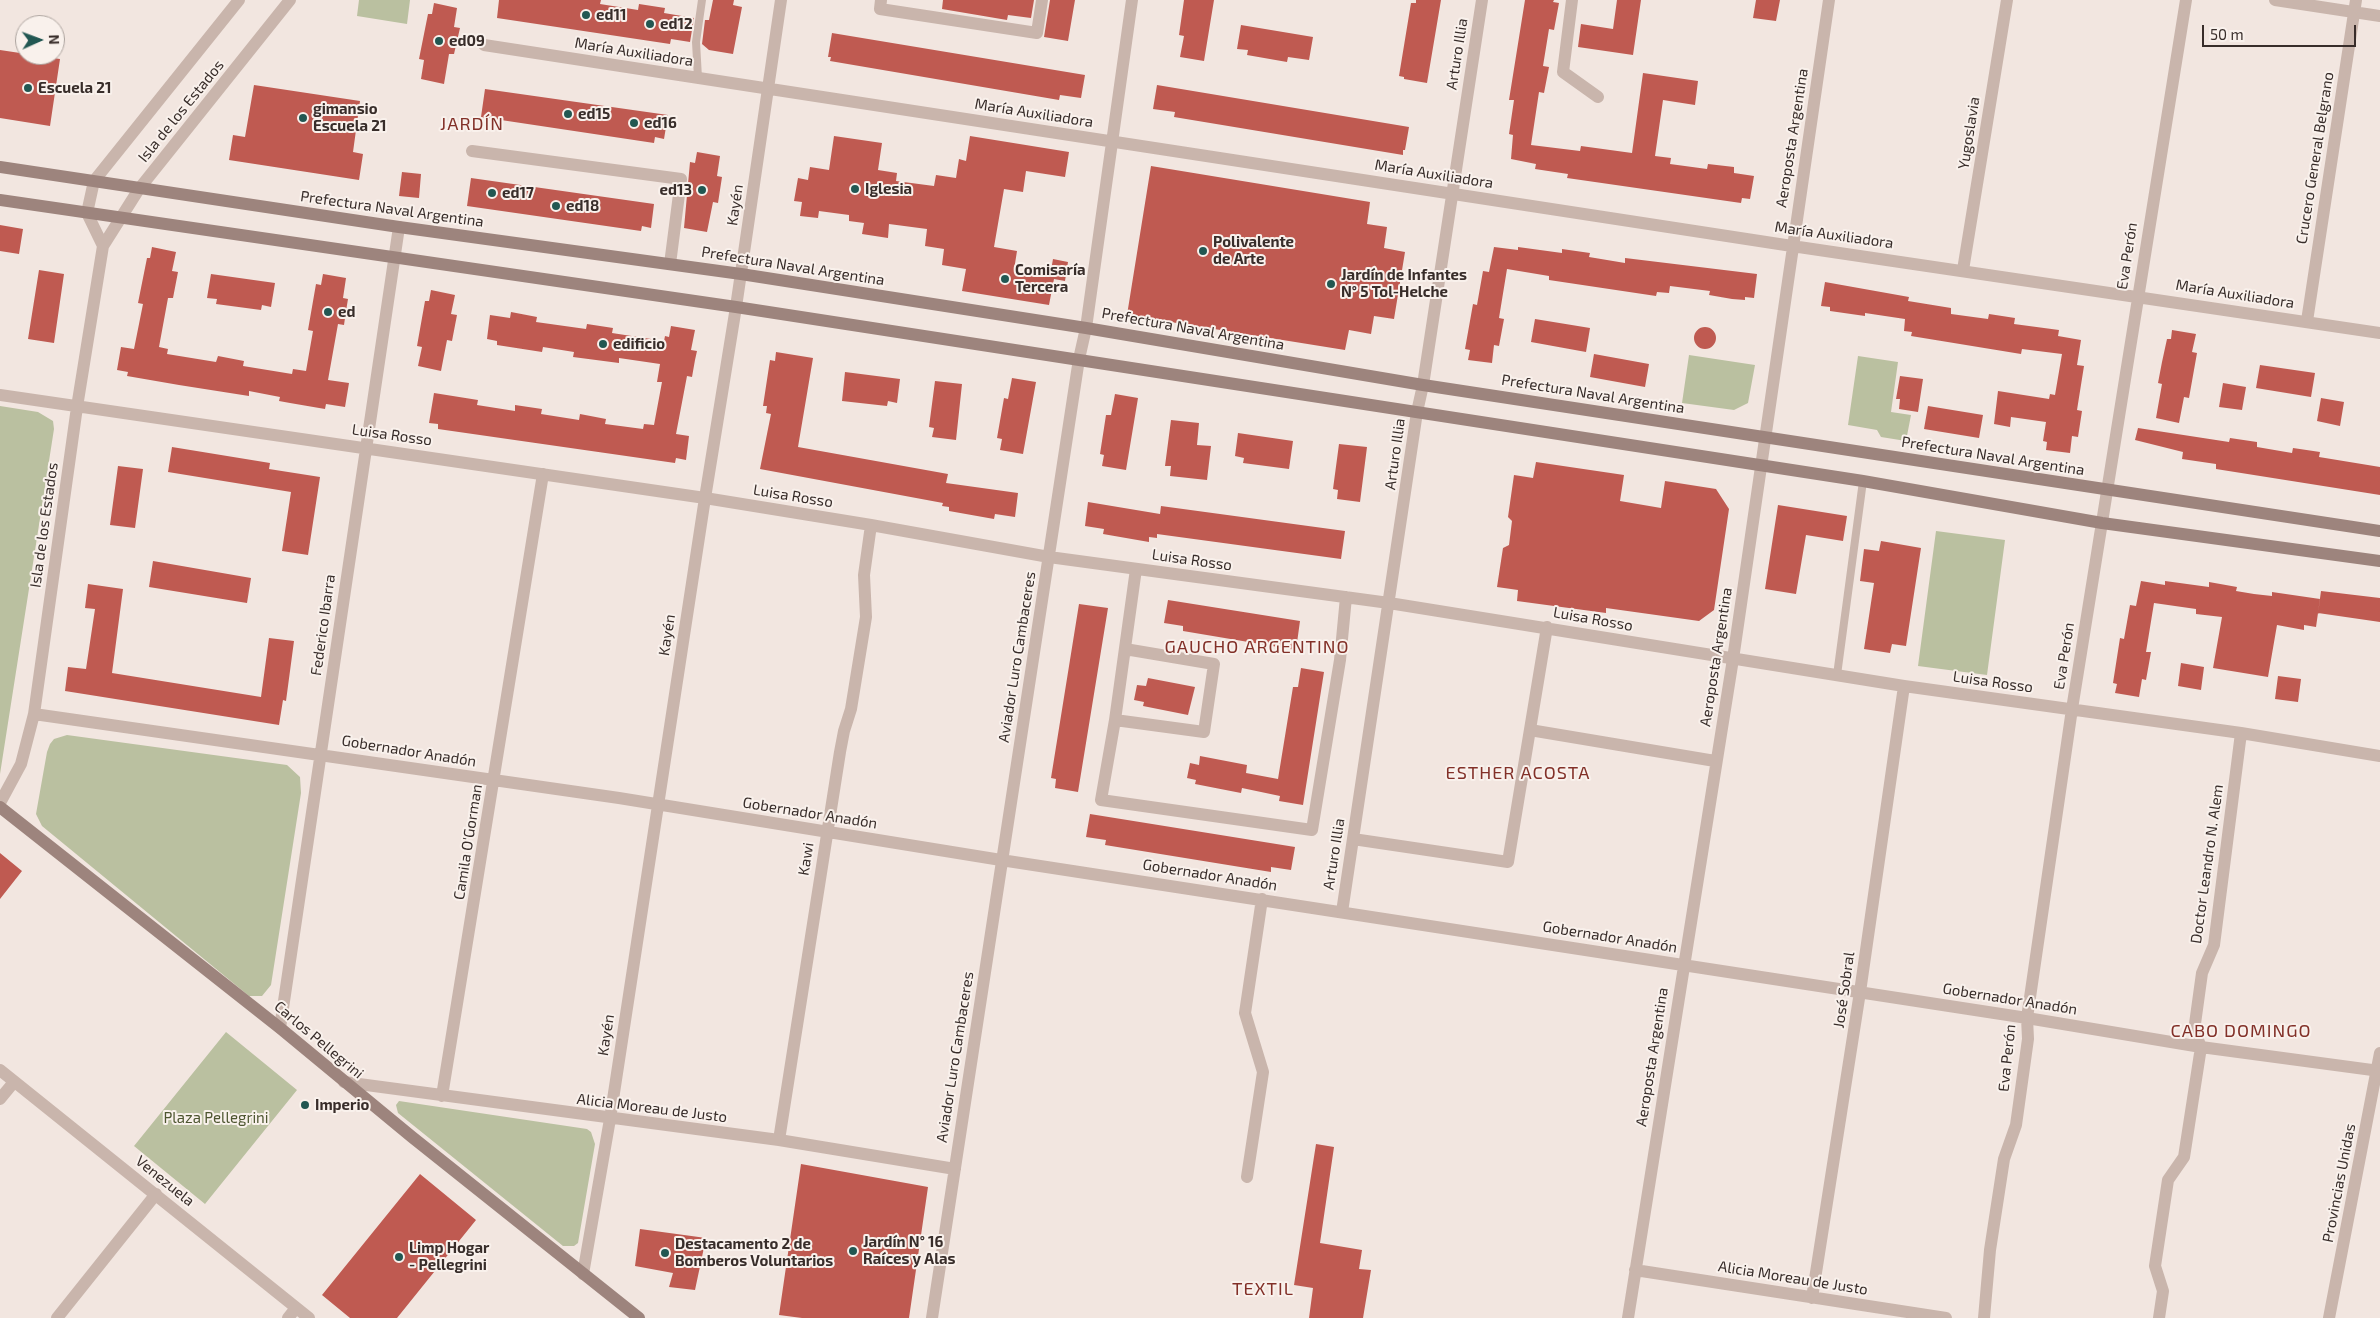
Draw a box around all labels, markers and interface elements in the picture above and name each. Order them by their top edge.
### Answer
place label: ed11 [596,6,626,24]
marker: ed11 [580,9,592,21]
north arrow [15,15,65,65]
place label: ed12 [660,15,693,33]
scale bar [2205,15,2359,47]
street label: Arturo Illia [1442,17,1472,91]
marker: ed12 [644,18,656,30]
text: 50 m [2210,25,2244,43]
place label: ed09 [449,32,485,50]
text: N [46,34,63,45]
street label: María Auxiliadora [573,34,695,70]
marker: ed09 [433,35,445,47]
street label: Isla de los Estados [134,56,228,166]
street label: Aeroposta Argentina [1772,67,1812,209]
street label: Crucero General Belgrano [2292,71,2338,245]
place label: Escuela 21 [38,79,112,97]
marker: Escuela 21 [22,82,34,94]
street label: María Auxiliadora [973,95,1095,131]
street label: Yugoslavia [1954,95,1984,171]
place label: gimansio Escuela 21 [313,100,387,135]
place label: ed15 [578,105,610,123]
marker: ed15 [562,108,574,120]
marker: gimansio Escuela 21 [297,112,309,124]
district label: JARDÍN [439,113,505,135]
place label: ed16 [644,114,677,132]
marker: ed16 [628,117,640,129]
street label: María Auxiliadora [1373,156,1495,192]
place label: Iglesia [865,180,912,198]
place label: ed13 [660,181,692,199]
street label: Kayén [723,183,747,227]
marker: Iglesia [849,183,861,195]
place label: ed17 [502,184,534,202]
marker: ed13 [696,184,708,196]
street label: Prefectura Naval Argentina [299,187,485,231]
marker: ed17 [486,187,498,199]
place label: ed18 [566,197,599,215]
marker: ed18 [550,200,562,212]
street label: María Auxiliadora [1773,218,1895,252]
street label: Eva Perón [2113,221,2141,291]
place label: Polivalente de Arte [1213,233,1294,268]
street label: Prefectura Naval Argentina [700,243,886,289]
marker: Polivalente de Arte [1197,245,1209,257]
place label: Comisaría Tercera [1015,261,1086,296]
place label: Jardín de Infantes N° 5 Tol-Helche [1341,266,1467,301]
marker: Comisaría Tercera [999,273,1011,285]
street label: María Auxiliadora [2174,276,2296,312]
marker: Jardín de Infantes N° 5 Tol-Helche [1325,278,1337,290]
place label: ed [338,303,355,321]
street label: Prefectura Naval Argentina [1100,304,1286,354]
marker: ed [322,306,334,318]
place label: edificio [613,335,665,353]
marker: edificio [597,338,609,350]
street label: Prefectura Naval Argentina [1500,371,1686,417]
street label: Arturo Illia [1381,417,1409,491]
street label: Luisa Rosso [351,420,433,450]
street label: Prefectura Naval Argentina [1900,433,2086,479]
street label: Isla de los Estados [26,461,62,589]
street label: Luisa Rosso [752,481,834,511]
street label: Luisa Rosso [1151,545,1233,575]
street label: Aviador Luro Cambaceres [995,570,1039,744]
street label: Federico Ibarra [307,573,339,677]
street label: Aeroposta Argentina [1696,586,1736,728]
street label: Luisa Rosso [1552,603,1634,635]
street label: Kayén [655,613,679,657]
street label: Eva Perón [2050,621,2078,691]
district label: GAUCHO ARGENTINO [1162,636,1352,658]
street label: Luisa Rosso [1952,667,2034,697]
street label: Gobernador Anadón [340,731,478,771]
district label: ESTHER ACOSTA [1444,762,1592,784]
street label: Camila O'Gorman [450,783,486,901]
street label: Doctor Leandro N. Alem [2187,783,2227,945]
street label: Gobernador Anadón [741,793,879,833]
street label: Arturo Illia [1319,817,1349,891]
street label: Kawi [795,841,817,877]
street label: Gobernador Anadón [1141,855,1279,895]
street label: Gobernador Anadón [1541,917,1679,957]
street label: José Sobral [1830,951,1858,1029]
street label: Aviador Luro Cambaceres [933,970,977,1144]
street label: Gobernador Anadón [1941,979,2079,1019]
street label: Aeroposta Argentina [1632,986,1672,1128]
street label: Carlos Pellegrini [271,997,367,1083]
street label: Kayén [594,1013,618,1057]
district label: CABO DOMINGO [2169,1020,2313,1042]
street label: Eva Perón [1995,1023,2019,1093]
street label: Alicia Moreau de Justo [576,1090,728,1126]
place label: Imperio [315,1096,369,1114]
marker: Imperio [299,1099,311,1111]
park label: Plaza Pellegrini [163,1109,269,1127]
street label: Provincias Unidas [2319,1122,2359,1244]
street label: Venezuela [132,1152,198,1210]
place label: Jardín N° 16 Raíces y Alas [863,1233,956,1268]
place label: Destacamento 2 de Bomberos Voluntarios [675,1235,833,1270]
place label: Limp Hogar - Pellegrini [409,1239,489,1274]
marker: Jardín N° 16 Raíces y Alas [847,1245,859,1257]
marker: Destacamento 2 de Bomberos Voluntarios [659,1247,671,1259]
marker: Limp Hogar - Pellegrini [393,1251,405,1263]
street label: Alicia Moreau de Justo [1717,1257,1869,1299]
district label: TEXTIL [1231,1278,1295,1300]

